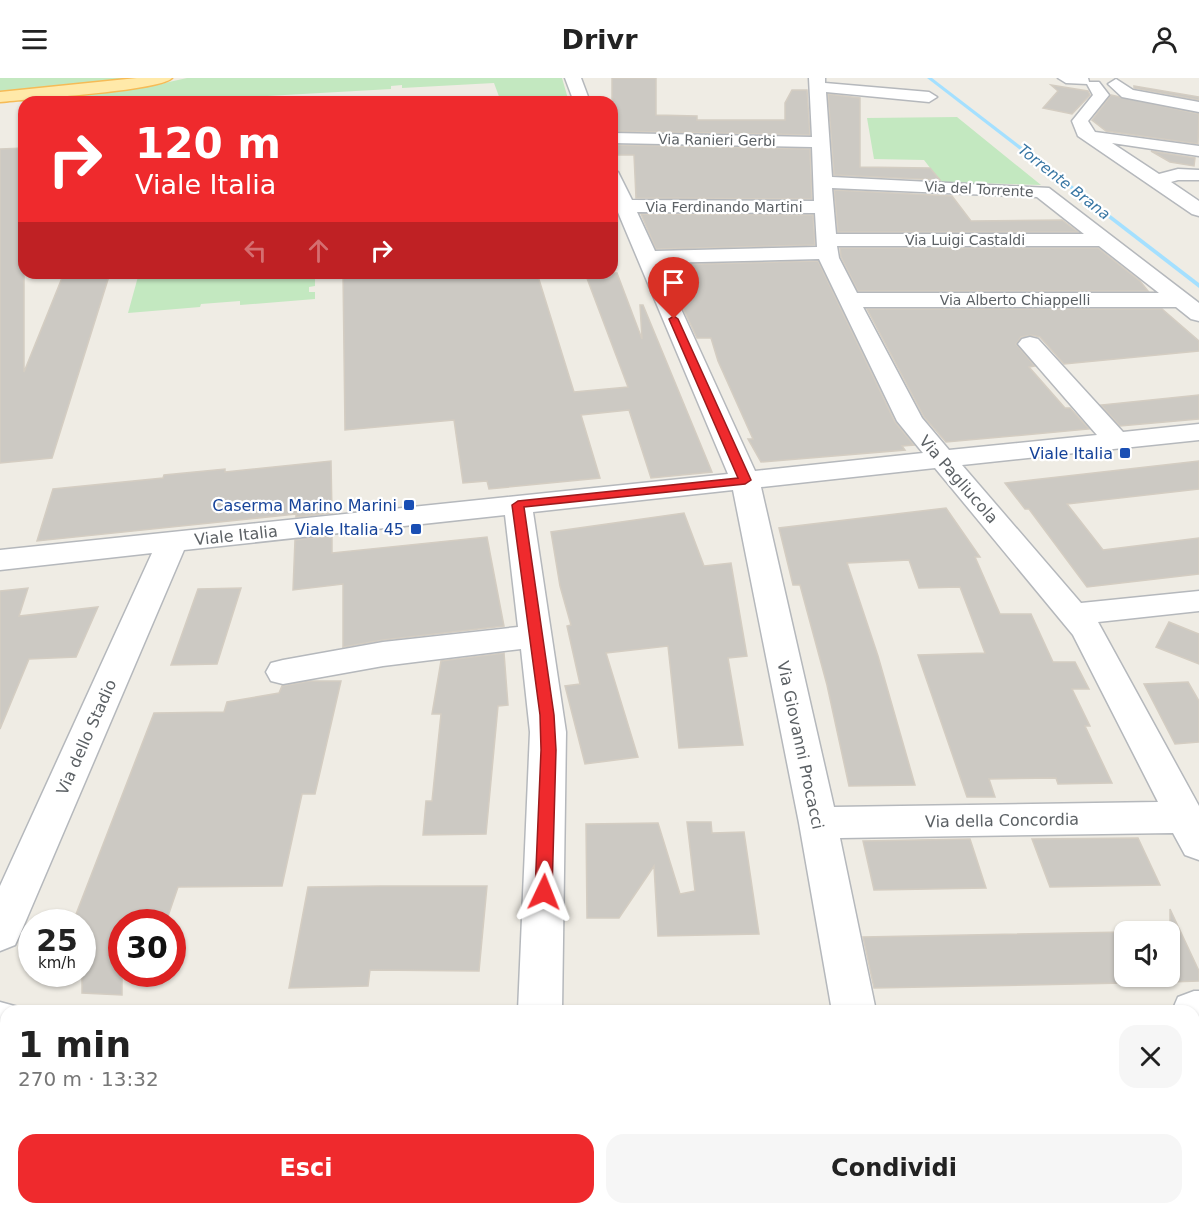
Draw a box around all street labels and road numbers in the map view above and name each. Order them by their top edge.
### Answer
street label: Via Ranieri Gerbi [658,131,776,149]
street label: Via del Torrente [924,178,1034,200]
street label: Via Ferdinando Martini [645,199,803,215]
street label: Via Luigi Castaldi [905,232,1025,248]
street label: Via Alberto Chiappelli [940,292,1090,308]
street label: Via Pagliucola [915,431,1002,527]
street label: Viale Italia [193,522,279,549]
street label: Via Giovanni Procacci [773,659,828,831]
street label: Via dello Stadio [52,677,120,798]
street label: Via della Concordia [925,810,1079,831]

